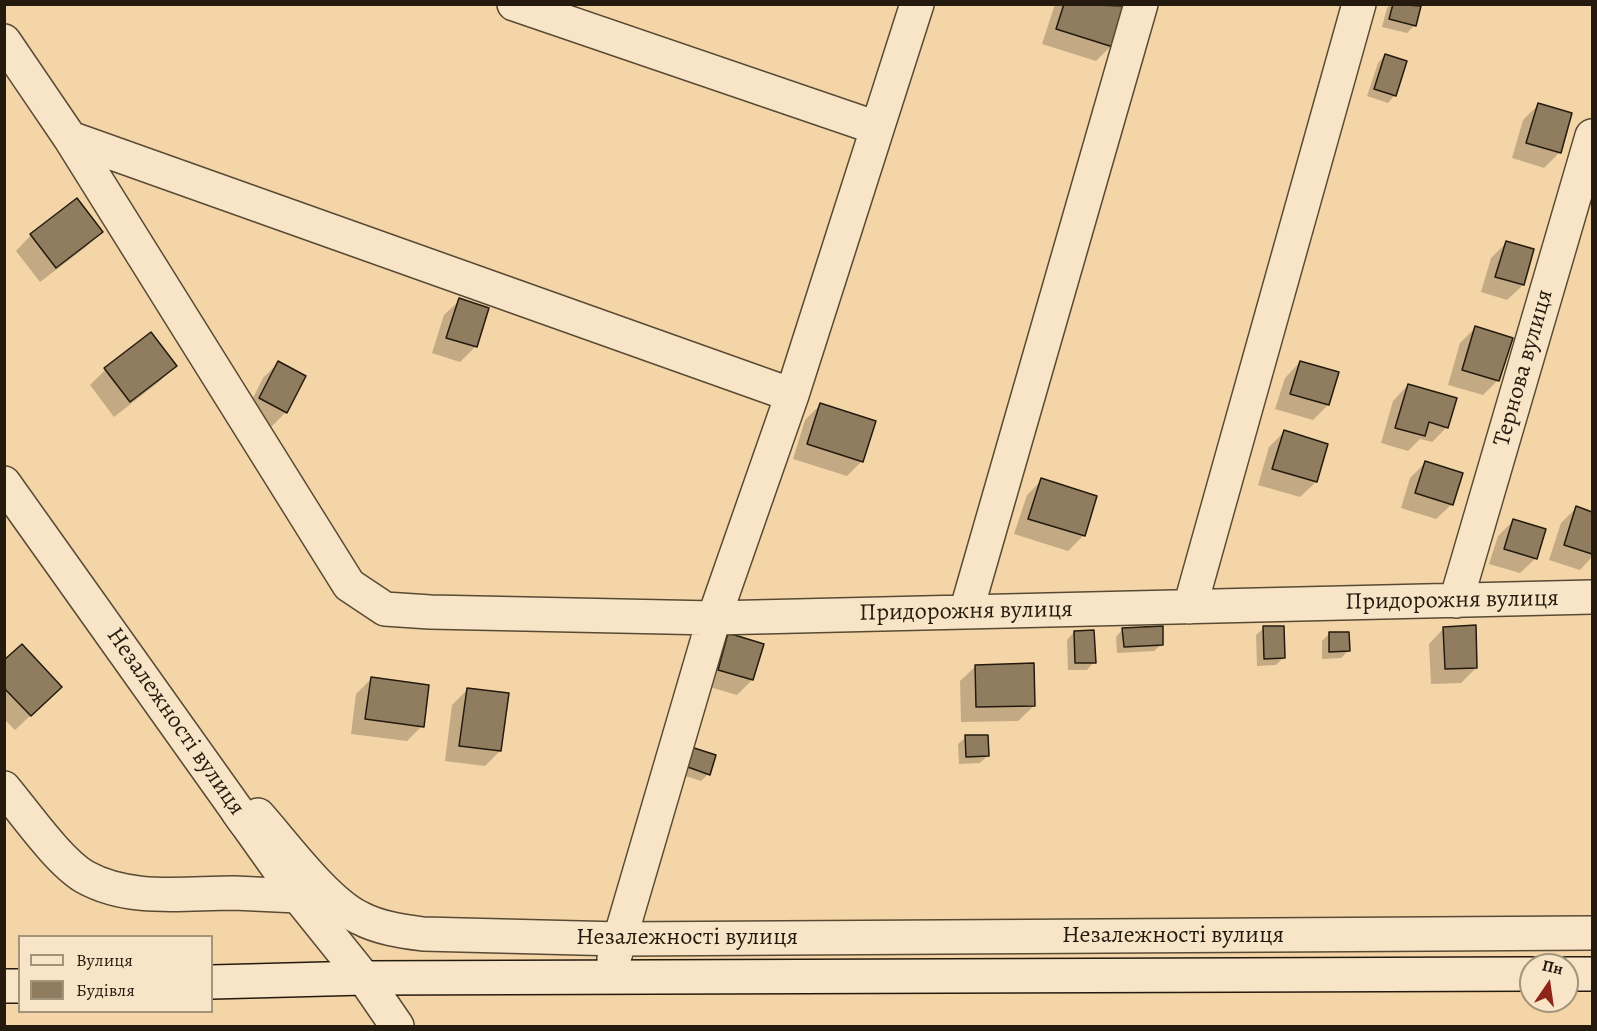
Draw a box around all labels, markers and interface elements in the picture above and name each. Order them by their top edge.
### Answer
street label: Тернова вулиця [1488,286,1560,450]
street label: Придорожня вулиця [1345,585,1559,617]
street label: Придорожня вулиця [859,596,1073,628]
street label: Незалежності вулиця [99,623,251,821]
street label: Незалежності вулиця [1062,922,1284,950]
street label: Незалежності вулиця [576,924,798,952]
legend [18,935,213,1013]
text: Вулиця [76,948,133,972]
north arrow [1519,953,1579,1013]
text: Пн [1540,954,1565,980]
text: Будівля [76,978,135,1002]

